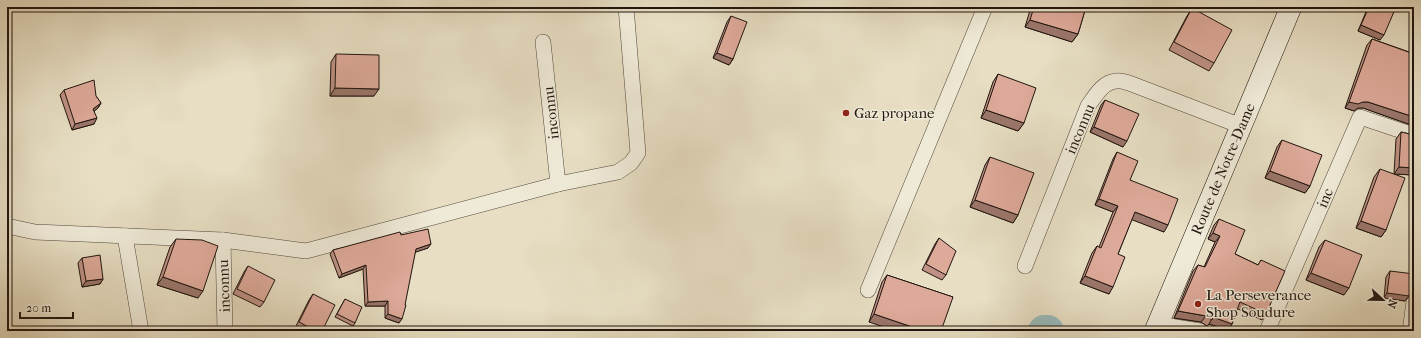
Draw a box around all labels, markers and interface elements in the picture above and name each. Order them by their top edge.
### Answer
street label: inconnu [539,85,563,140]
street label: Route de Notre-Dame [1187,100,1259,238]
street label: inconnu [1061,101,1099,157]
place label: Gaz propane [854,104,935,122]
marker: Gaz propane [841,108,851,118]
street label: inc [1313,185,1337,211]
street label: inconnu [214,259,234,313]
north arrow [1363,280,1403,320]
place label: La Perseverance Shop Soudure [1206,286,1312,321]
scale bar [20,294,73,320]
text: N [1384,297,1399,310]
marker: La Perseverance Shop Soudure [1193,299,1203,309]
text: 20 m [26,301,51,315]

